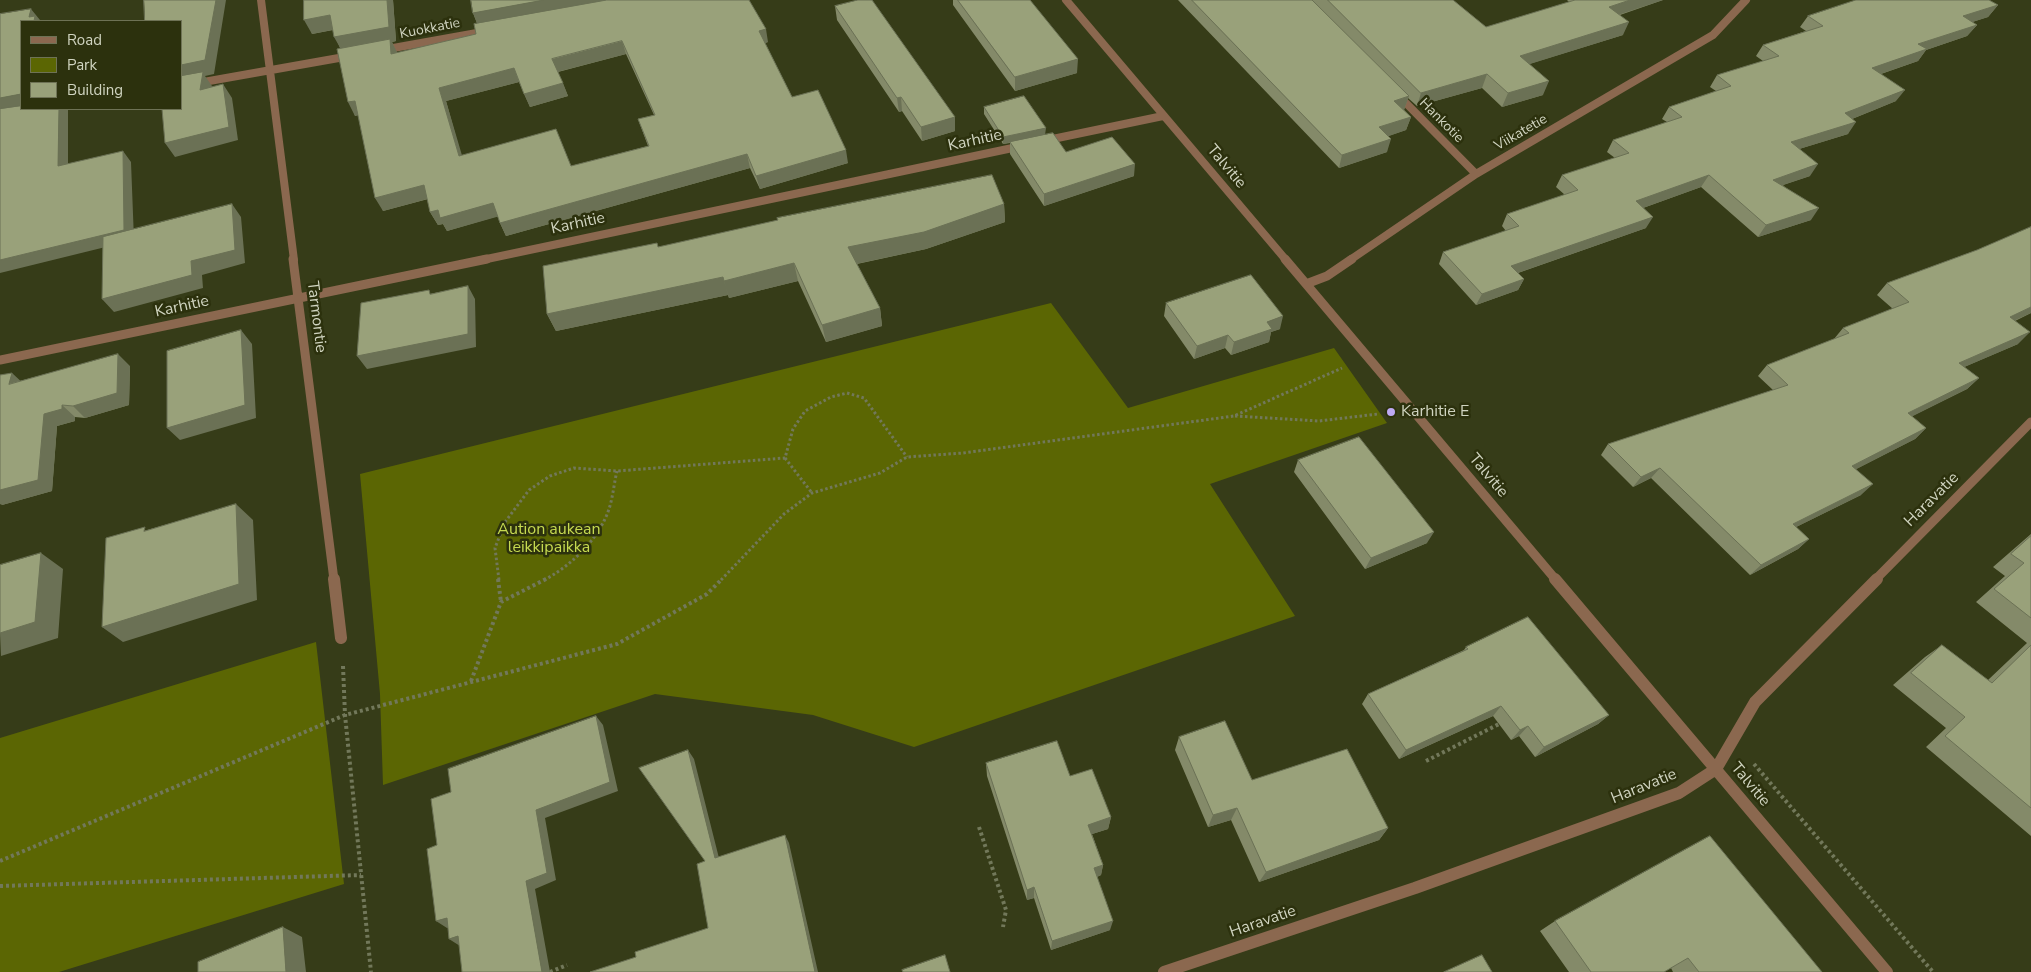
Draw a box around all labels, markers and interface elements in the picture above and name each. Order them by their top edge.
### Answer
street label: Kuokkatie [398,15,462,43]
legend [20,20,182,110]
text: Road [67,30,102,50]
text: Park [67,55,97,75]
text: Building [67,80,123,100]
street label: Hankotie [1415,95,1467,147]
street label: Viikatetie [1492,111,1550,155]
street label: Karhitie [946,126,1004,156]
street label: Talvitie [1202,141,1250,193]
street label: Karhitie [549,209,607,239]
street label: Tarmontie [302,280,330,354]
street label: Karhitie [153,292,211,322]
place label: Karhitie E [1401,402,1469,422]
marker: Karhitie E [1385,406,1397,418]
street label: Talvitie [1464,450,1512,502]
street label: Haravatie [1901,469,1963,531]
park label: Aution aukean leikkipaikka [497,520,601,558]
street label: Talvitie [1726,759,1774,811]
street label: Haravatie [1608,765,1680,809]
street label: Haravatie [1227,902,1299,942]

